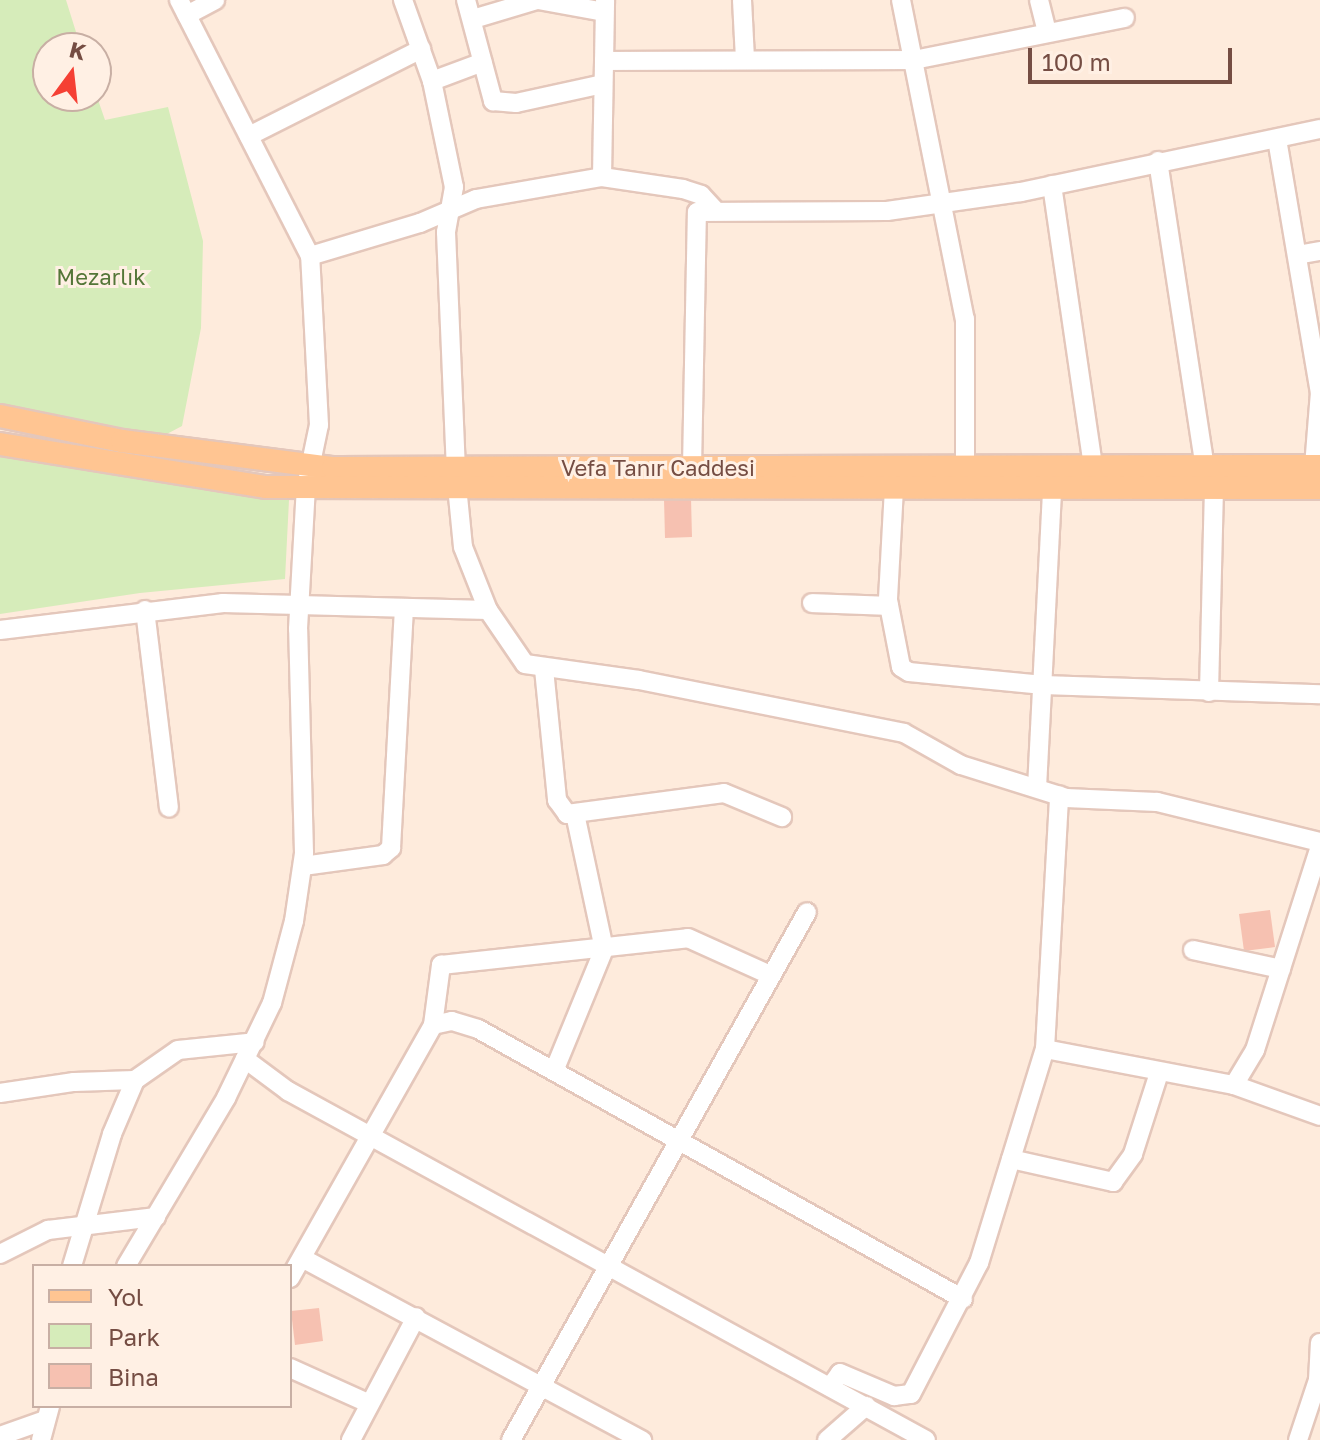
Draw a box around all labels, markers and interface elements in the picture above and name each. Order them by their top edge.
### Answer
north arrow [32,32,112,112]
scale bar [1032,32,1236,82]
text: K [67,35,89,65]
text: 100 m [1042,47,1111,76]
park label: Mezarlık [56,264,146,290]
street label: Vefa Tanır Caddesi [561,455,755,481]
legend [32,1264,292,1408]
text: Yol [108,1282,144,1311]
text: Park [108,1322,160,1351]
text: Bina [108,1362,159,1391]

